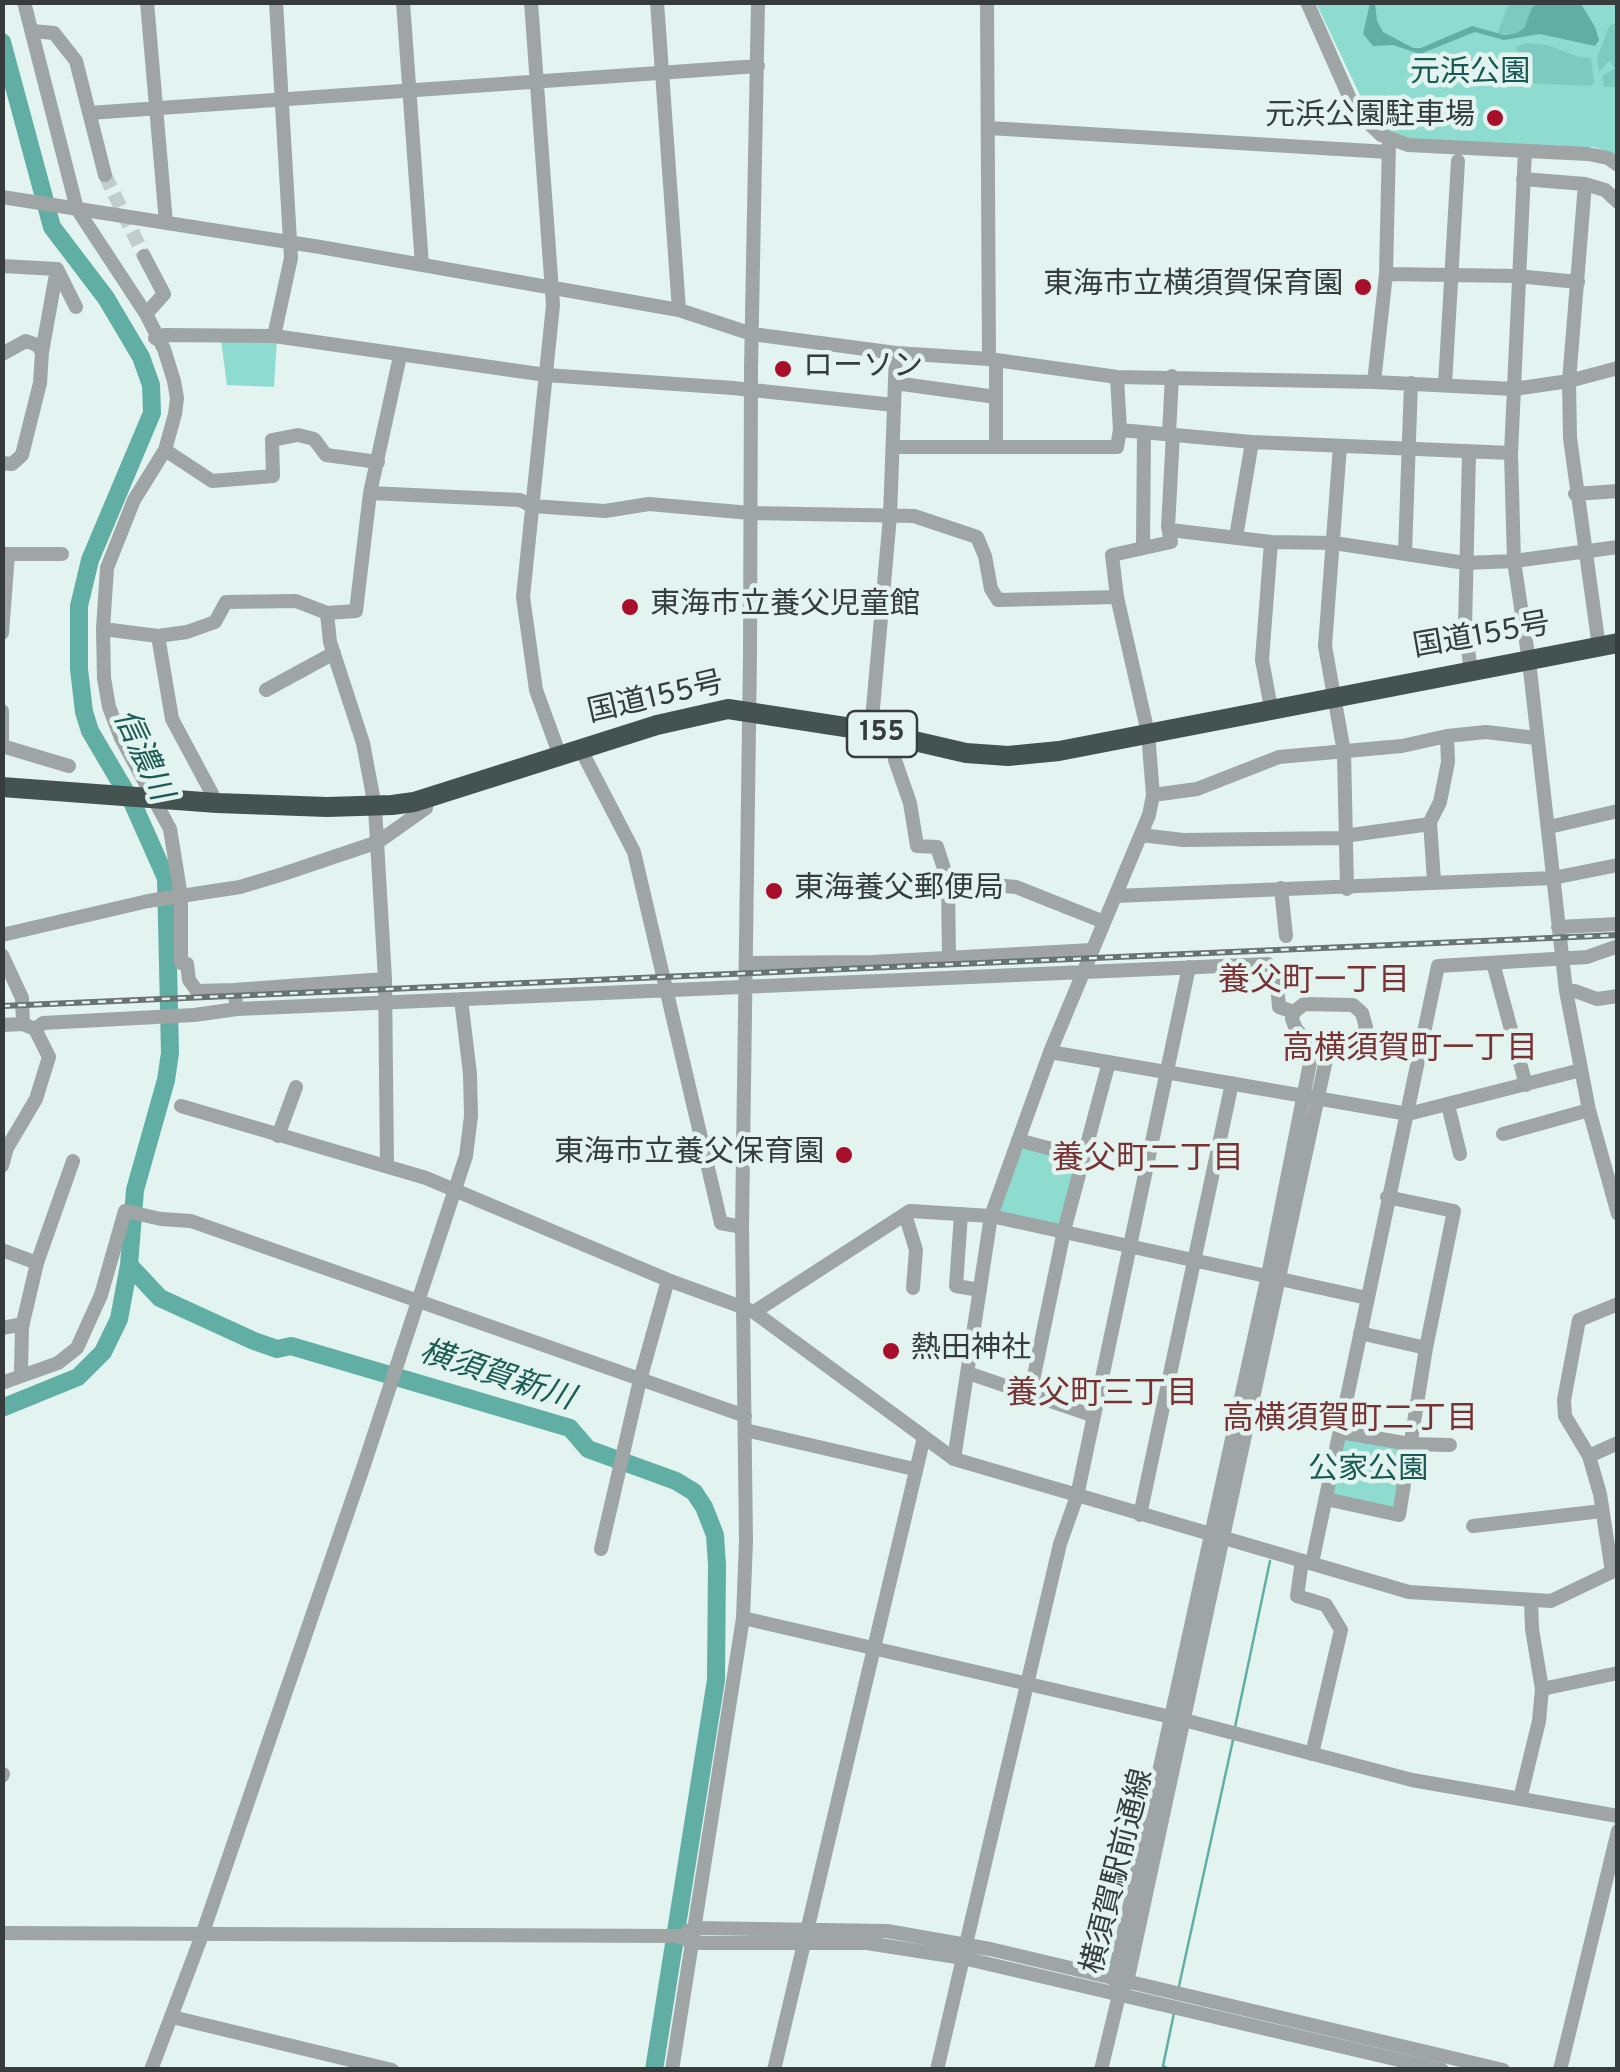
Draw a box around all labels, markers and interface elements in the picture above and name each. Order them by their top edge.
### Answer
park label: 元浜公園 [1410,57,1530,93]
place label: 元浜公園駐車場 [1265,100,1475,136]
marker: 元浜公園駐車場 [1484,107,1506,129]
place label: 東海市立横須賀保育園 [1043,269,1343,305]
marker: 東海市立横須賀保育園 [1352,276,1374,298]
place label: ローソン [803,351,923,387]
marker: ローソン [772,358,794,380]
place label: 東海市立養父児童館 [650,589,920,625]
marker: 東海市立養父児童館 [619,596,641,618]
street label: 国道155号 [1411,608,1553,668]
street label: 国道155号 [585,667,727,733]
water label: 信濃川 [102,704,178,808]
road number: 155 [847,711,917,757]
place label: 東海養父郵便局 [794,873,1004,909]
marker: 東海養父郵便局 [763,880,785,902]
district label: 養父町一丁目 [1218,965,1410,1003]
district label: 高横須賀町一丁目 [1282,1033,1538,1071]
place label: 東海市立養父保育園 [554,1137,824,1173]
district label: 養父町二丁目 [1052,1143,1244,1181]
marker: 東海市立養父保育園 [833,1144,855,1166]
place label: 熱田神社 [911,1333,1031,1369]
water label: 横須賀新川 [414,1335,578,1421]
marker: 熱田神社 [880,1340,902,1362]
district label: 養父町三丁目 [1006,1378,1198,1416]
district label: 高横須賀町二丁目 [1222,1403,1478,1441]
park label: 公家公園 [1308,1454,1428,1490]
street label: 横須賀駅前通線 [1077,1766,1163,1978]

